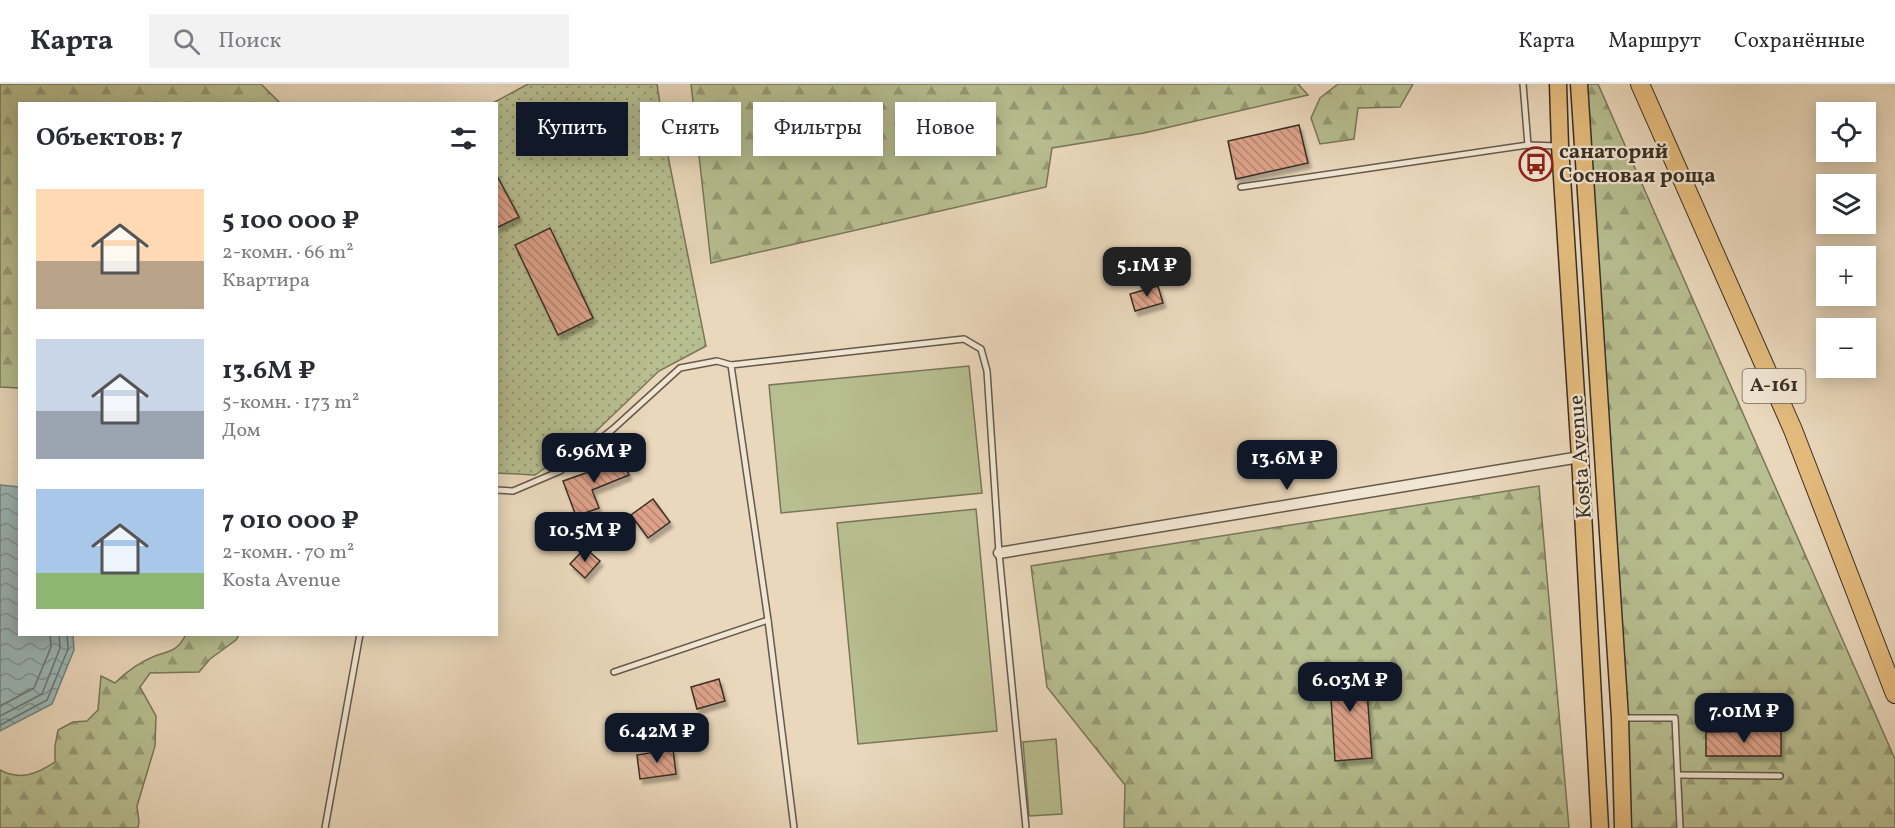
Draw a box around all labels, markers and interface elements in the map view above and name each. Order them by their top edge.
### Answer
search box [149,14,569,68]
text: Карта [30,22,113,61]
icon: search [170,25,203,58]
text: Поиск [218,26,281,57]
text: Карта [1518,27,1575,56]
text: Маршрут [1608,27,1701,56]
text: Сохранённые [1734,27,1865,56]
chip: Купить [516,102,628,156]
chip: Снять [640,102,741,156]
chip: Фильтры [753,102,883,156]
chip: Новое [895,102,996,156]
map controls [1816,102,1876,378]
button: locate [1816,102,1876,162]
text: Объектов: 7 [36,120,183,156]
icon: filters [447,122,480,155]
place label: санаторий Сосновая роща [1559,138,1716,191]
bus stop icon: санаторий Сосновая роща [1518,146,1554,182]
button: layers [1816,174,1876,234]
text: 5 100 000 ₽ [222,203,359,239]
icon: home [84,213,156,285]
text: 2-комн. · 66 m² [222,239,354,267]
button: + [1816,246,1876,306]
pin: 5.1M ₽ [1098,247,1196,298]
text: 5.1M ₽ [1117,252,1177,280]
text: Квартира [222,267,310,295]
button: − [1816,318,1876,378]
text: 13.6M ₽ [222,353,316,389]
icon: home [84,363,156,435]
road number: А-161 [1742,369,1806,403]
text: 5-комн. · 173 m² [222,389,359,417]
street label: Kosta Avenue [1562,394,1600,520]
text: Дом [222,417,261,445]
pin: 6.96M ₽ [539,433,649,484]
text: 6.96M ₽ [556,438,632,466]
pin: 13.6M ₽ [1232,440,1342,491]
text: 13.6M ₽ [1251,445,1323,473]
text: 7 010 000 ₽ [222,503,359,539]
pin: 10.5M ₽ [530,512,640,563]
icon: home [84,513,156,585]
text: 10.5M ₽ [549,517,621,545]
text: 2-комн. · 70 m² [222,539,354,567]
text: Kosta Avenue [222,567,340,595]
pin: 6.03M ₽ [1295,662,1405,713]
text: 6.03M ₽ [1312,667,1388,695]
pin: 7.01M ₽ [1689,693,1799,744]
text: 7.01M ₽ [1709,698,1779,726]
pin: 6.42M ₽ [602,713,712,764]
text: 6.42M ₽ [619,718,695,746]

